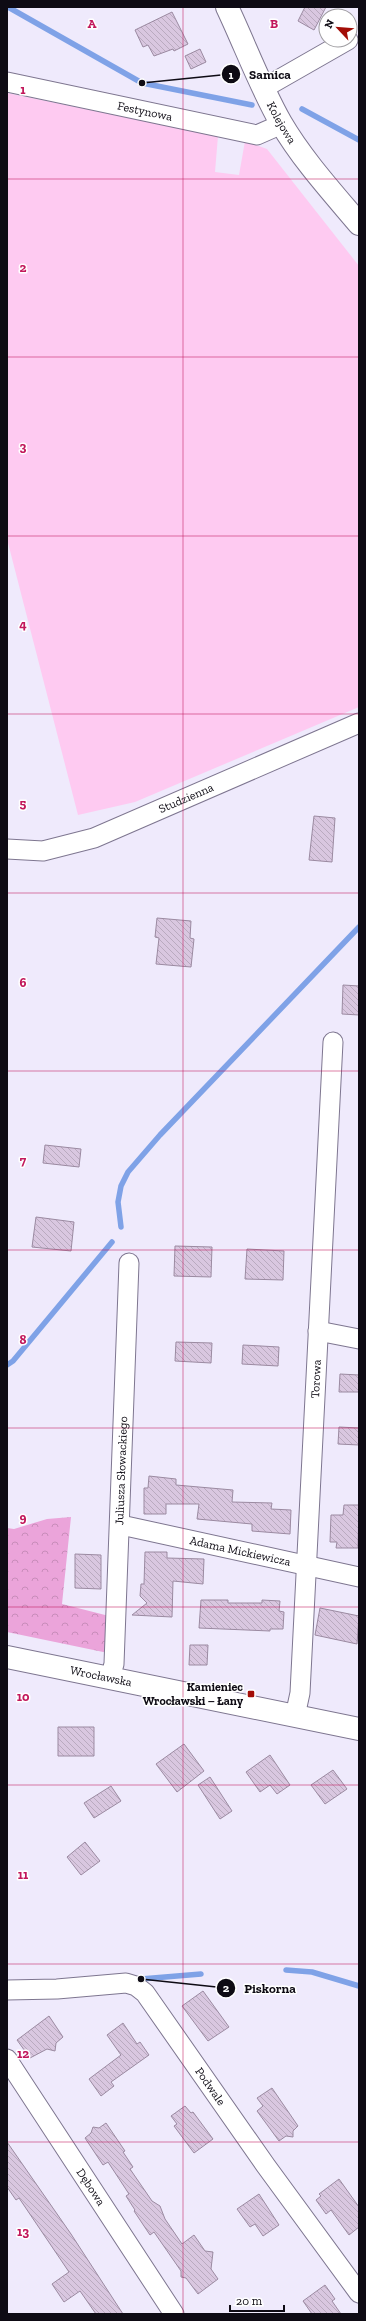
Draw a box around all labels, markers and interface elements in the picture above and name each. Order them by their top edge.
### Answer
north arrow [318,8,358,48]
text: A [88,16,97,31]
text: B [270,16,278,31]
text: N [322,17,337,30]
callout: Samica [221,62,299,87]
text: Samica [249,67,291,82]
text: 1 [229,68,234,82]
text: 1 [20,82,26,97]
street label: Festynowa [116,99,174,124]
street label: Kolejowa [264,99,299,147]
text: 2 [20,260,27,275]
text: 3 [20,439,27,454]
text: 4 [19,617,27,632]
street label: Studzienna [156,780,216,816]
text: 5 [20,796,27,811]
text: 6 [20,975,27,990]
text: 7 [20,1153,27,1168]
text: 8 [19,1332,27,1347]
street label: Torowa [308,1359,324,1399]
street label: Juliusza Słowackiego [112,1416,130,1525]
text: 9 [20,1510,27,1525]
street label: Adama Mickiewicza [188,1533,292,1569]
street label: Wrocławska [69,1663,133,1689]
place label: Kamieniec Wrocławski – Łany [143,1680,244,1708]
text: 10 [17,1689,30,1704]
marker: Kamieniec Wrocławski – Łany [246,1689,256,1699]
text: 11 [18,1867,29,1882]
callout: Piskorna [216,1976,304,2001]
text: 2 [223,1981,230,1995]
text: Piskorna [244,1981,296,1996]
text: 12 [17,2046,29,2061]
street label: Podwale [192,2065,229,2108]
street label: Dębowa [74,2166,108,2208]
text: 13 [17,2224,29,2239]
scale bar [230,2287,284,2313]
text: 20 m [236,2294,263,2308]

